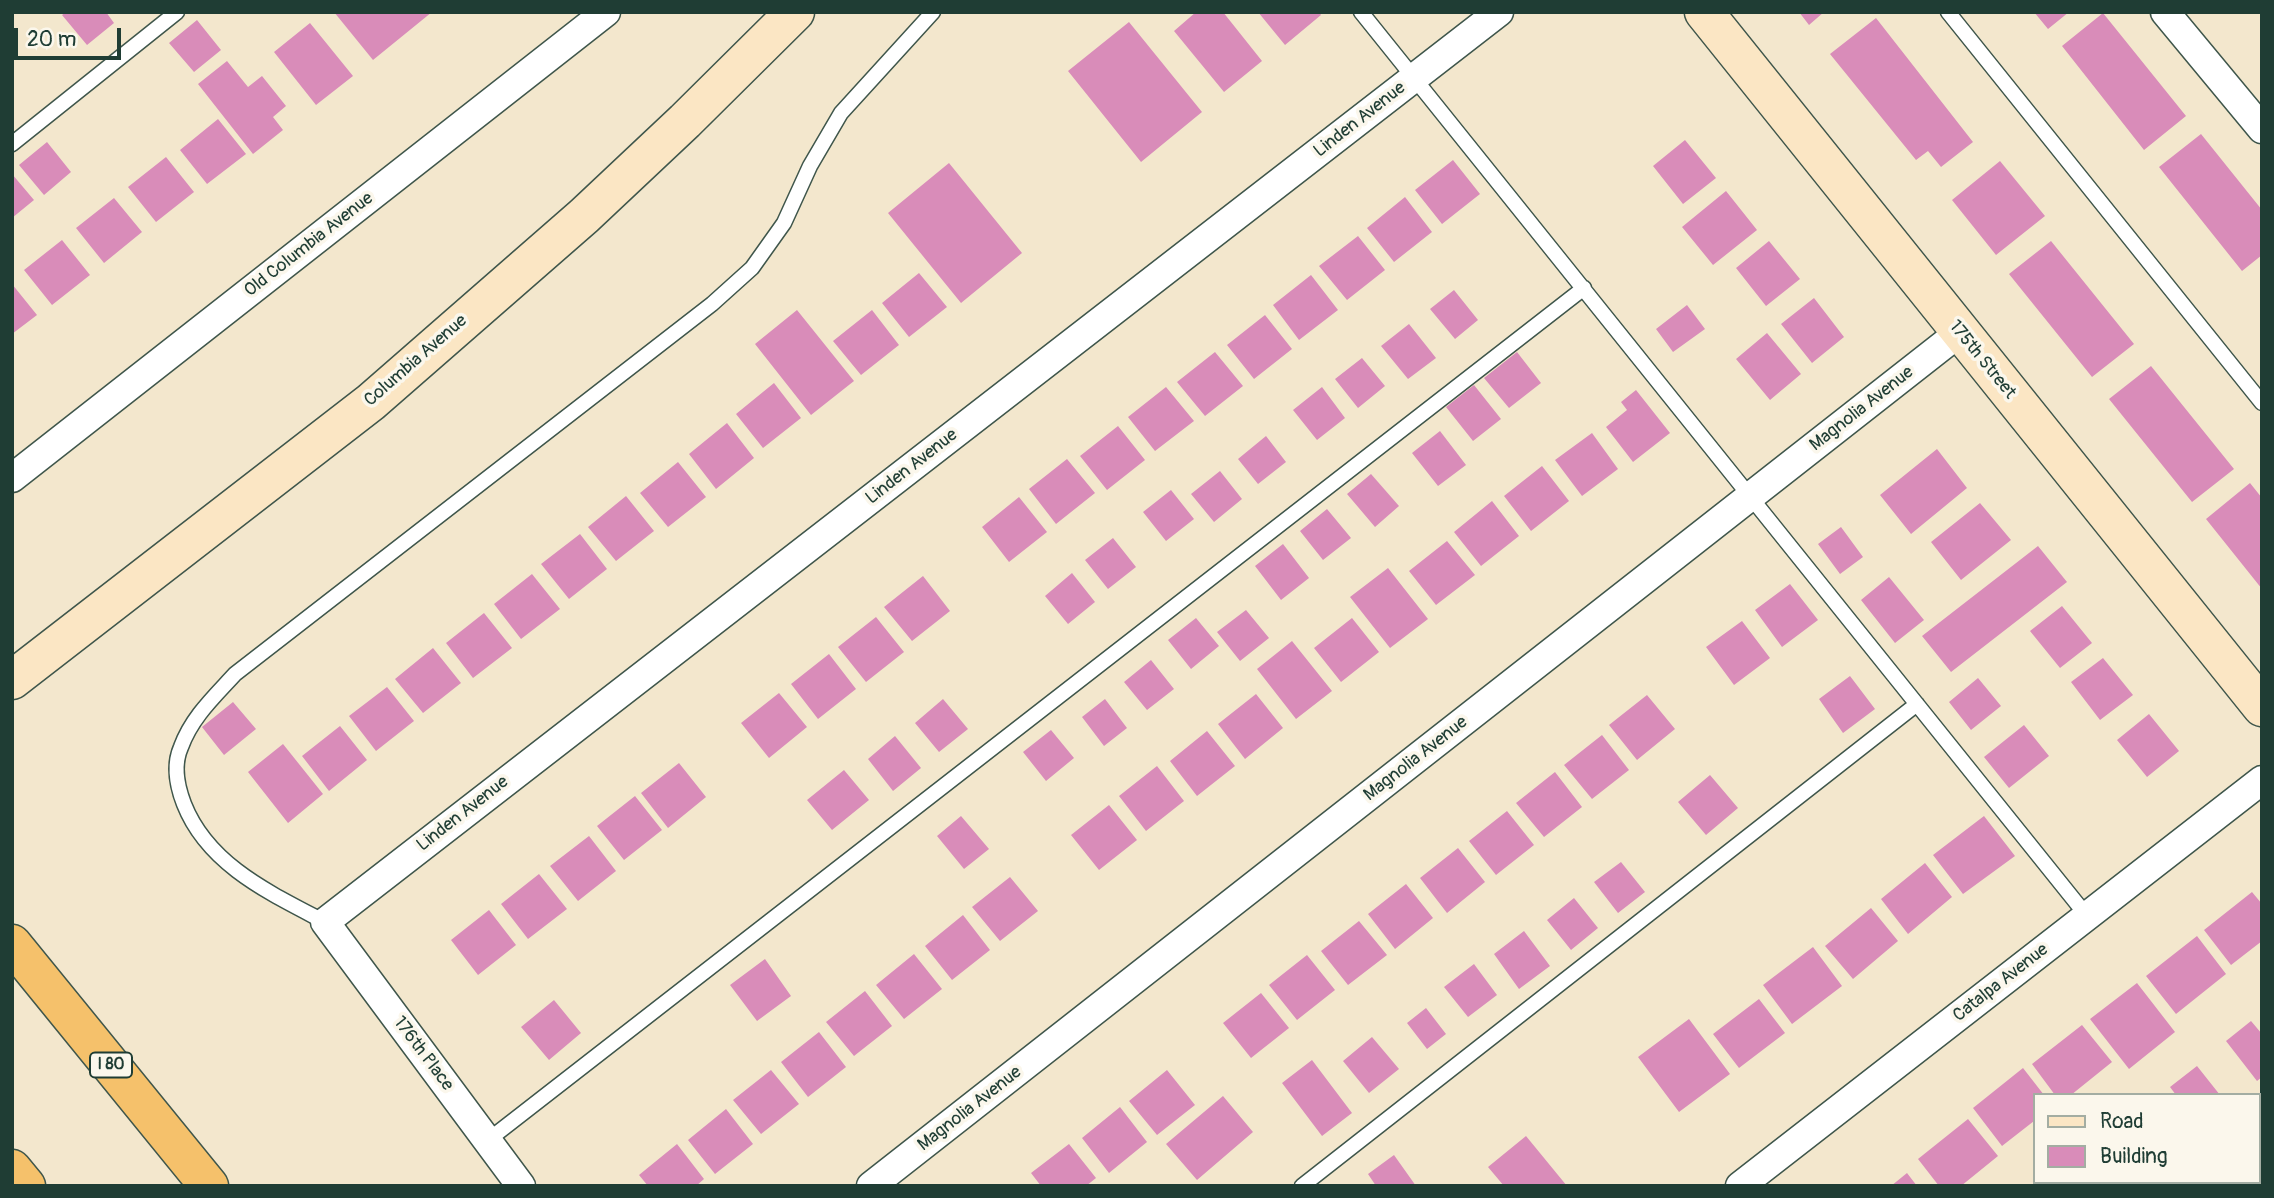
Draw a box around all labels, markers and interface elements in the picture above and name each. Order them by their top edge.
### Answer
scale bar [18,14,124,58]
text: 20 m [27,26,76,53]
street label: Linden Avenue [1310,78,1410,162]
street label: Old Columbia Avenue [240,188,378,302]
street label: Columbia Avenue [360,310,472,412]
street label: 175th Street [1944,316,2020,404]
street label: Magnolia Avenue [1806,362,1918,456]
street label: Linden Avenue [862,425,962,509]
street label: Magnolia Avenue [1360,712,1472,806]
street label: Linden Avenue [413,772,513,856]
street label: Catalpa Avenue [1949,939,2053,1027]
street label: 176th Place [388,1013,458,1095]
road number: I 80 [90,1052,132,1078]
street label: Magnolia Avenue [914,1062,1026,1156]
legend [2032,1093,2260,1184]
text: Road [2100,1108,2144,1135]
text: Building [2100,1143,2167,1170]

